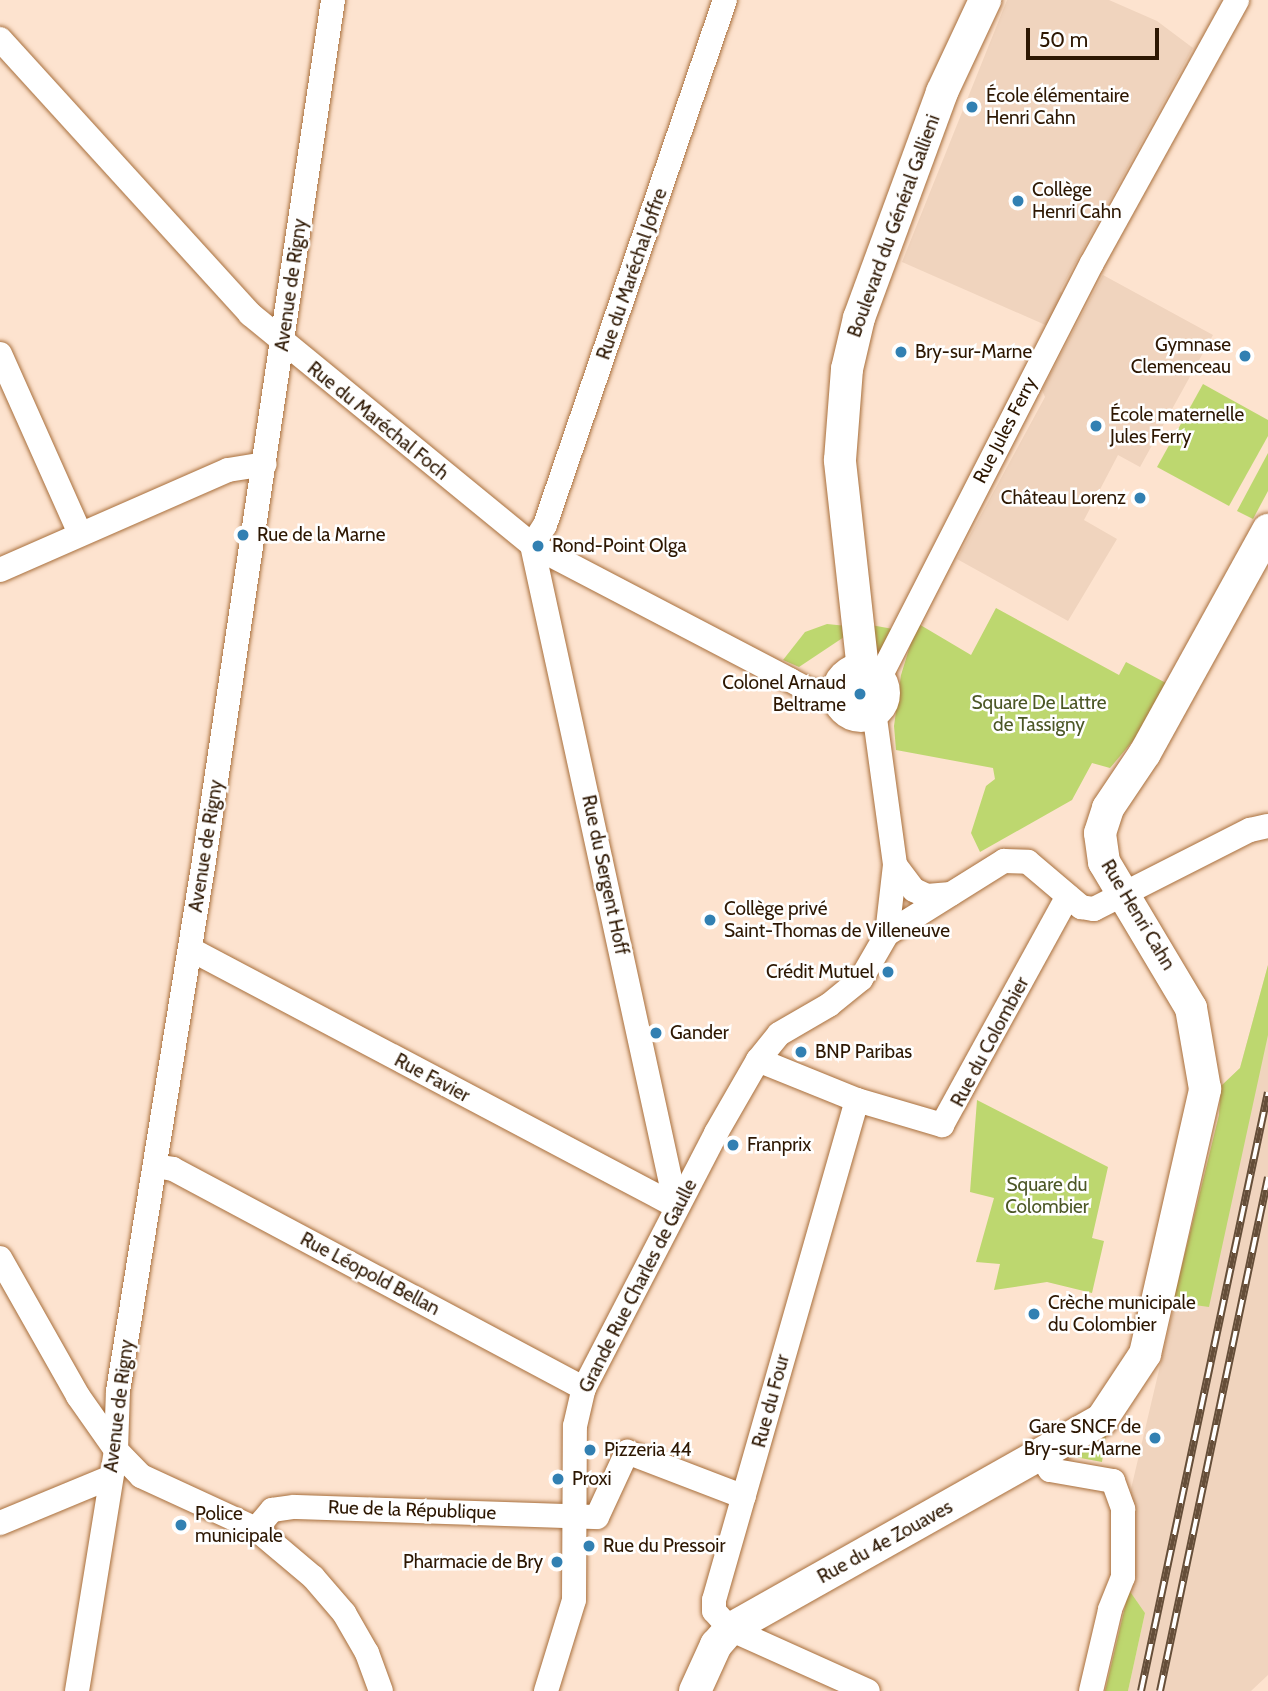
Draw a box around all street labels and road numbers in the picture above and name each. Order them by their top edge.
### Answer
street label: Boulevard du Général Gallieni [843,112,945,340]
street label: Rue du Maréchal Joffre [592,185,672,363]
street label: Avenue de Rigny [270,217,312,353]
street label: Rue du Maréchal Foch [303,357,453,485]
street label: Rue Jules Ferry [968,373,1042,487]
street label: Avenue de Rigny [184,778,228,914]
street label: Rue du Sergent Hoff [577,793,633,957]
street label: Rue Henri Cahn [1096,856,1180,974]
street label: Rue du Colombier [946,973,1034,1111]
street label: Rue Favier [390,1049,474,1107]
street label: Grande Rue Charles de Gaulle [574,1176,702,1396]
street label: Rue Léopold Bellan [296,1228,444,1320]
street label: Avenue de Rigny [100,1338,138,1474]
street label: Rue du Four [748,1352,794,1450]
street label: Rue du 4e Zouaves [814,1495,956,1589]
street label: Rue de la République [328,1496,496,1524]

